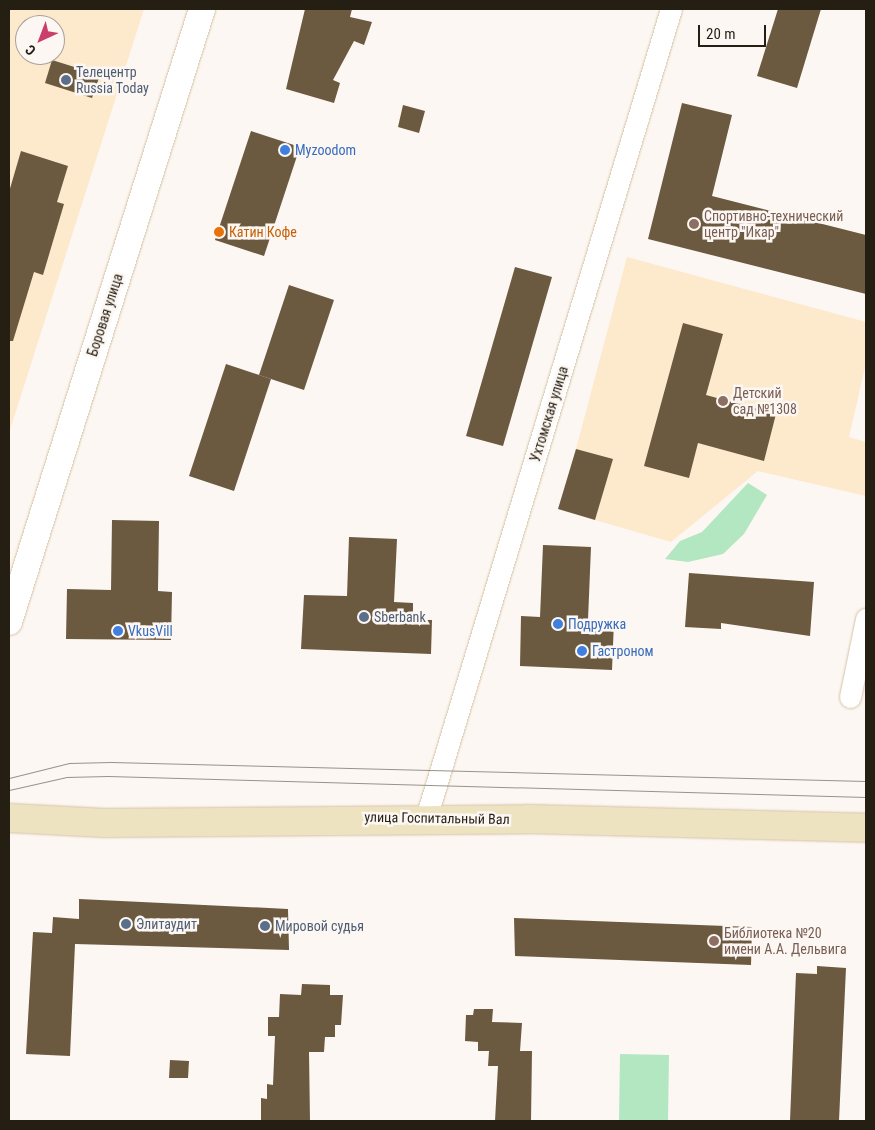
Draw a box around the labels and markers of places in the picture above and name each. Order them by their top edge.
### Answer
place label: Телецентр Russia Today [76,64,149,96]
marker: Телецентр Russia Today [60,74,72,86]
place label: Myzoodom [295,142,356,158]
marker: Myzoodom [279,144,291,156]
place label: Спортивно-технический центр "Икар" [704,208,843,240]
marker: Спортивно-технический центр "Икар" [688,218,700,230]
place label: Катин Кофе [229,224,297,240]
marker: Катин Кофе [213,226,225,238]
place label: Детский сад №1308 [733,385,797,418]
marker: Детский сад №1308 [717,395,729,407]
place label: Sberbank [374,609,426,625]
marker: Sberbank [358,611,370,623]
place label: Подружка [568,616,626,632]
marker: Подружка [552,618,564,630]
place label: VkusVill [128,623,173,639]
marker: VkusVill [112,625,124,637]
place label: Гастроном [592,643,654,659]
marker: Гастроном [576,645,588,657]
place label: Элитаудит [136,916,197,932]
marker: Элитаудит [120,918,132,930]
place label: Мировой судья [275,918,364,934]
marker: Мировой судья [259,920,271,932]
place label: Библиотека №20 имени А.А. Дельвига [724,925,847,958]
marker: Библиотека №20 имени А.А. Дельвига [708,935,720,947]

